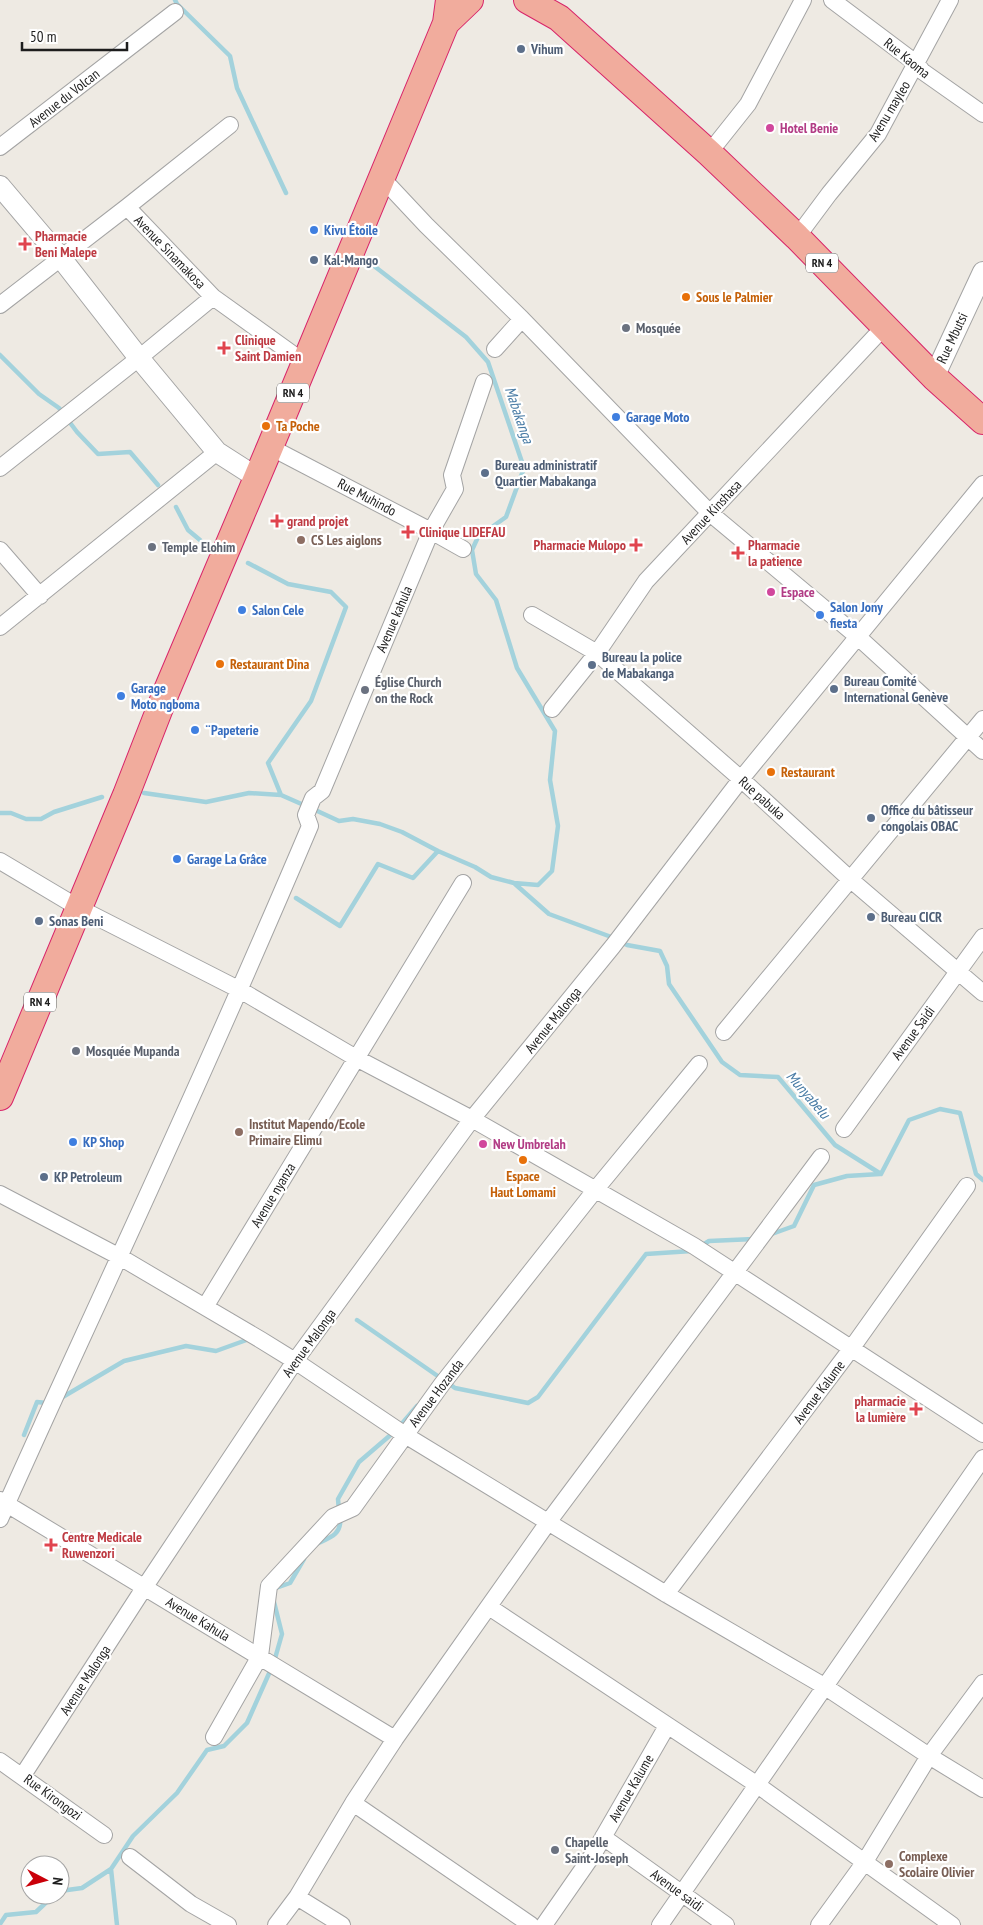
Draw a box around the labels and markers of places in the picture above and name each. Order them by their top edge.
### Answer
place label: Vihum [530,40,563,58]
marker: Vihum [515,43,527,55]
place label: Hotel Benie [780,119,838,137]
marker: Hotel Benie [764,122,776,134]
place label: Kivu Étoile [324,221,378,239]
marker: Kivu Étoile [308,224,320,236]
place label: Pharmacie Beni Malepe [35,227,97,261]
marker: Pharmacie Beni Malepe [19,238,31,250]
place label: Kal-Mango [324,251,378,269]
marker: Kal-Mango [308,254,320,266]
place label: Sous le Palmier [696,288,774,306]
marker: Sous le Palmier [680,291,692,303]
place label: Mosquée [636,319,681,337]
marker: Mosquée [620,322,632,334]
place label: Clinique Saint Damien [235,331,301,365]
marker: Clinique Saint Damien [217,341,231,355]
place label: Garage Moto [626,408,690,426]
marker: Garage Moto [610,411,622,423]
place label: Ta Poche [276,417,320,435]
marker: Ta Poche [260,420,272,432]
place label: Bureau administratif Quartier Mabakanga [495,456,598,490]
marker: Bureau administratif Quartier Mabakanga [479,467,491,479]
place label: grand projet [287,512,348,530]
marker: grand projet [271,515,283,527]
place label: Clinique LIDEFAU [419,523,506,541]
marker: Clinique LIDEFAU [401,525,415,539]
place label: CS Les aiglons [311,531,382,549]
marker: CS Les aiglons [295,534,307,546]
place label: Pharmacie Mulopo [534,536,626,554]
place label: Pharmacie la patience [748,536,802,570]
place label: Temple Elohim [162,538,235,556]
marker: Pharmacie Mulopo [630,539,642,551]
marker: Temple Elohim [146,541,158,553]
marker: Pharmacie la patience [732,547,744,559]
place label: Espace [781,583,815,601]
marker: Espace [765,586,777,598]
place label: Salon Jony fiesta [830,598,883,632]
place label: Salon Cele [252,601,304,619]
marker: Salon Cele [236,604,248,616]
marker: Salon Jony fiesta [814,609,826,621]
place label: Bureau la police de Mabakanga [602,648,682,682]
place label: Restaurant Dina [230,655,310,673]
marker: Restaurant Dina [214,658,226,670]
marker: Bureau la police de Mabakanga [586,659,598,671]
place label: Bureau Comité International Genève [844,672,948,706]
place label: Église Church on the Rock [375,673,442,707]
place label: Garage Moto ngboma [131,679,200,713]
marker: Bureau Comité International Genève [828,683,840,695]
marker: Église Church on the Rock [359,684,371,696]
marker: Garage Moto ngboma [115,690,127,702]
place label: ¨Papeterie [205,721,259,739]
marker: ¨Papeterie [189,724,201,736]
place label: Restaurant [781,763,835,781]
marker: Restaurant [765,766,777,778]
place label: Office du bâtisseur congolais OBAC [881,801,974,835]
marker: Office du bâtisseur congolais OBAC [865,812,877,824]
place label: Garage La Grâce [187,850,267,868]
marker: Garage La Grâce [171,853,183,865]
place label: Bureau CICR [881,908,942,926]
marker: Bureau CICR [865,911,877,923]
place label: Sonas Beni [49,912,104,930]
marker: Sonas Beni [33,915,45,927]
place label: Mosquée Mupanda [86,1042,180,1060]
marker: Mosquée Mupanda [70,1045,82,1057]
place label: Institut Mapendo/Ecole Primaire Elimu [249,1115,365,1149]
marker: Institut Mapendo/Ecole Primaire Elimu [233,1126,245,1138]
place label: KP Shop [83,1133,124,1151]
place label: New Umbrelah [493,1135,566,1153]
marker: KP Shop [67,1136,79,1148]
marker: New Umbrelah [477,1138,489,1150]
marker: Espace Haut Lomami [517,1154,529,1166]
place label: Espace Haut Lomami [490,1167,556,1201]
place label: KP Petroleum [54,1168,122,1186]
marker: KP Petroleum [38,1171,50,1183]
place label: pharmacie la lumière [854,1392,906,1426]
marker: pharmacie la lumière [910,1403,922,1415]
place label: Centre Medicale Ruwenzori [62,1528,142,1562]
marker: Centre Medicale Ruwenzori [44,1538,58,1552]
place label: Chapelle Saint-Joseph [565,1833,628,1867]
marker: Chapelle Saint-Joseph [549,1844,561,1856]
place label: Complexe Scolaire Olivier [899,1847,975,1881]
marker: Complexe Scolaire Olivier [883,1858,895,1870]

